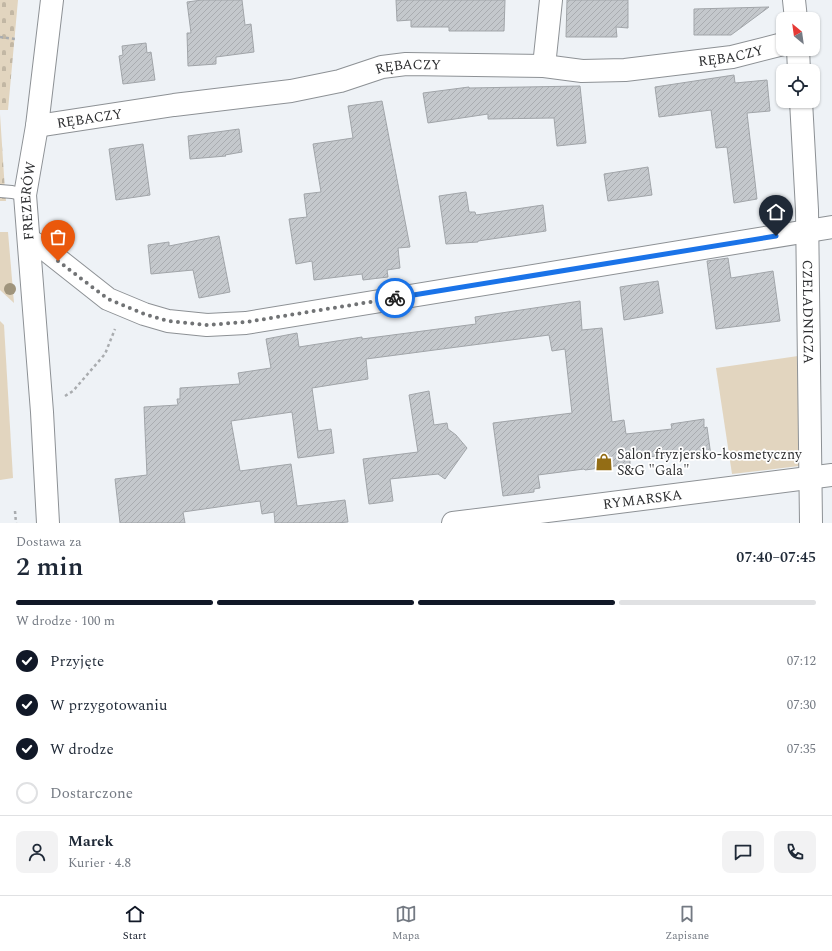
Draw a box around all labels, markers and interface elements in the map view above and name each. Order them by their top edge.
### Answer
north arrow [776,12,820,56]
map controls [776,12,820,108]
street label: RĘBACZY [697,39,766,72]
street label: RĘBACZY [372,54,441,80]
button: locate [776,64,820,108]
street label: RĘBACZY [55,103,124,134]
street label: FREZERÓW [15,160,42,241]
pin [759,195,793,236]
icon: home [765,201,787,223]
pin [41,220,75,261]
icon: bag [47,226,69,248]
street label: CZELADNICZA [797,260,819,365]
courier [375,278,415,318]
icon: bike [384,287,406,309]
place label: Salon fryzjersko-kosmetyczny S&G "Gala" [617,444,803,481]
shop icon: Salon fryzjersko-kosmetyczny S&G "Gala" [594,452,614,472]
street label: RYMARSKA [602,484,684,515]
text: Dostawa za [16,532,82,552]
text: 07:40–07:45 [736,546,816,569]
text: 2 min [16,547,83,587]
text: W drodze · 100 m [16,611,115,631]
icon: check [16,650,38,672]
text: Przyjęte [50,650,104,673]
text: 07:12 [787,651,816,671]
icon: check [16,694,38,716]
text: W przygotowaniu [50,694,167,717]
text: 07:30 [787,695,816,715]
icon: check [16,738,38,760]
text: W drodze [50,738,114,761]
text: 07:35 [787,739,816,759]
text: Dostarczone [50,782,133,805]
text: Marek [68,830,114,853]
button: person [16,831,58,873]
button: chat [722,831,764,873]
button: phone [774,831,816,873]
text: Kurier · 4.8 [68,853,131,873]
tab: Start [123,903,146,944]
tab: Mapa [392,903,420,944]
tab: Zapisane [665,903,709,944]

